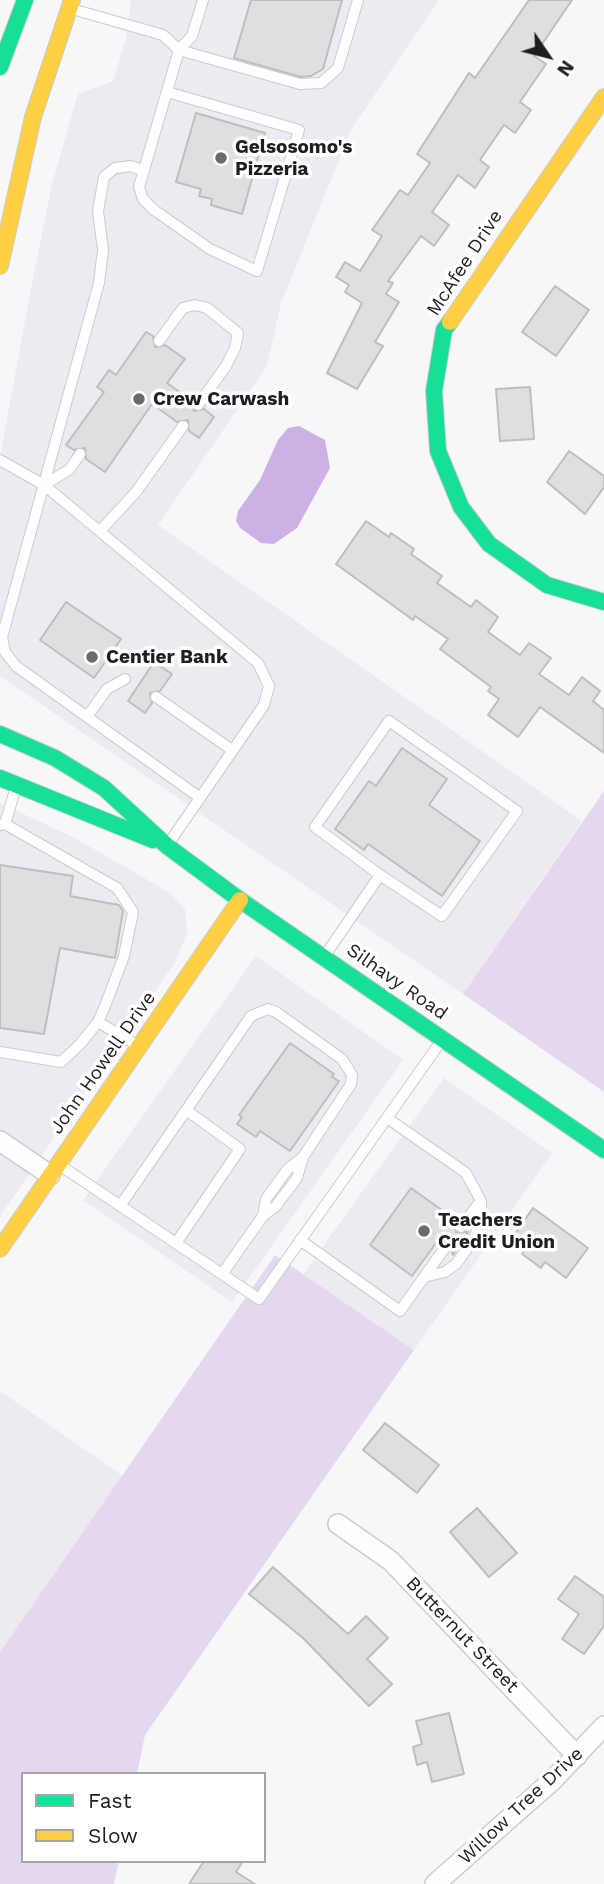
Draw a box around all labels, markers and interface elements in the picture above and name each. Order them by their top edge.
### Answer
north arrow [513,21,583,91]
text: N [552,56,579,81]
place label: Gelsosomo's Pizzeria [235,136,352,180]
marker: Gelsosomo's Pizzeria [213,150,229,166]
street label: McAfee Drive [422,206,508,320]
place label: Crew Carwash [153,388,289,410]
marker: Crew Carwash [131,391,147,407]
place label: Centier Bank [106,646,228,668]
marker: Centier Bank [84,649,100,665]
street label: Silhavy Road [342,939,452,1025]
street label: John Howell Drive [45,987,161,1139]
place label: Teachers Credit Union [438,1209,555,1253]
marker: Teachers Credit Union [416,1223,432,1239]
street label: Butternut Street [401,1572,523,1698]
street label: Willow Tree Drive [454,1743,588,1869]
legend [21,1772,266,1863]
text: Fast [88,1788,132,1813]
text: Slow [88,1823,138,1848]

